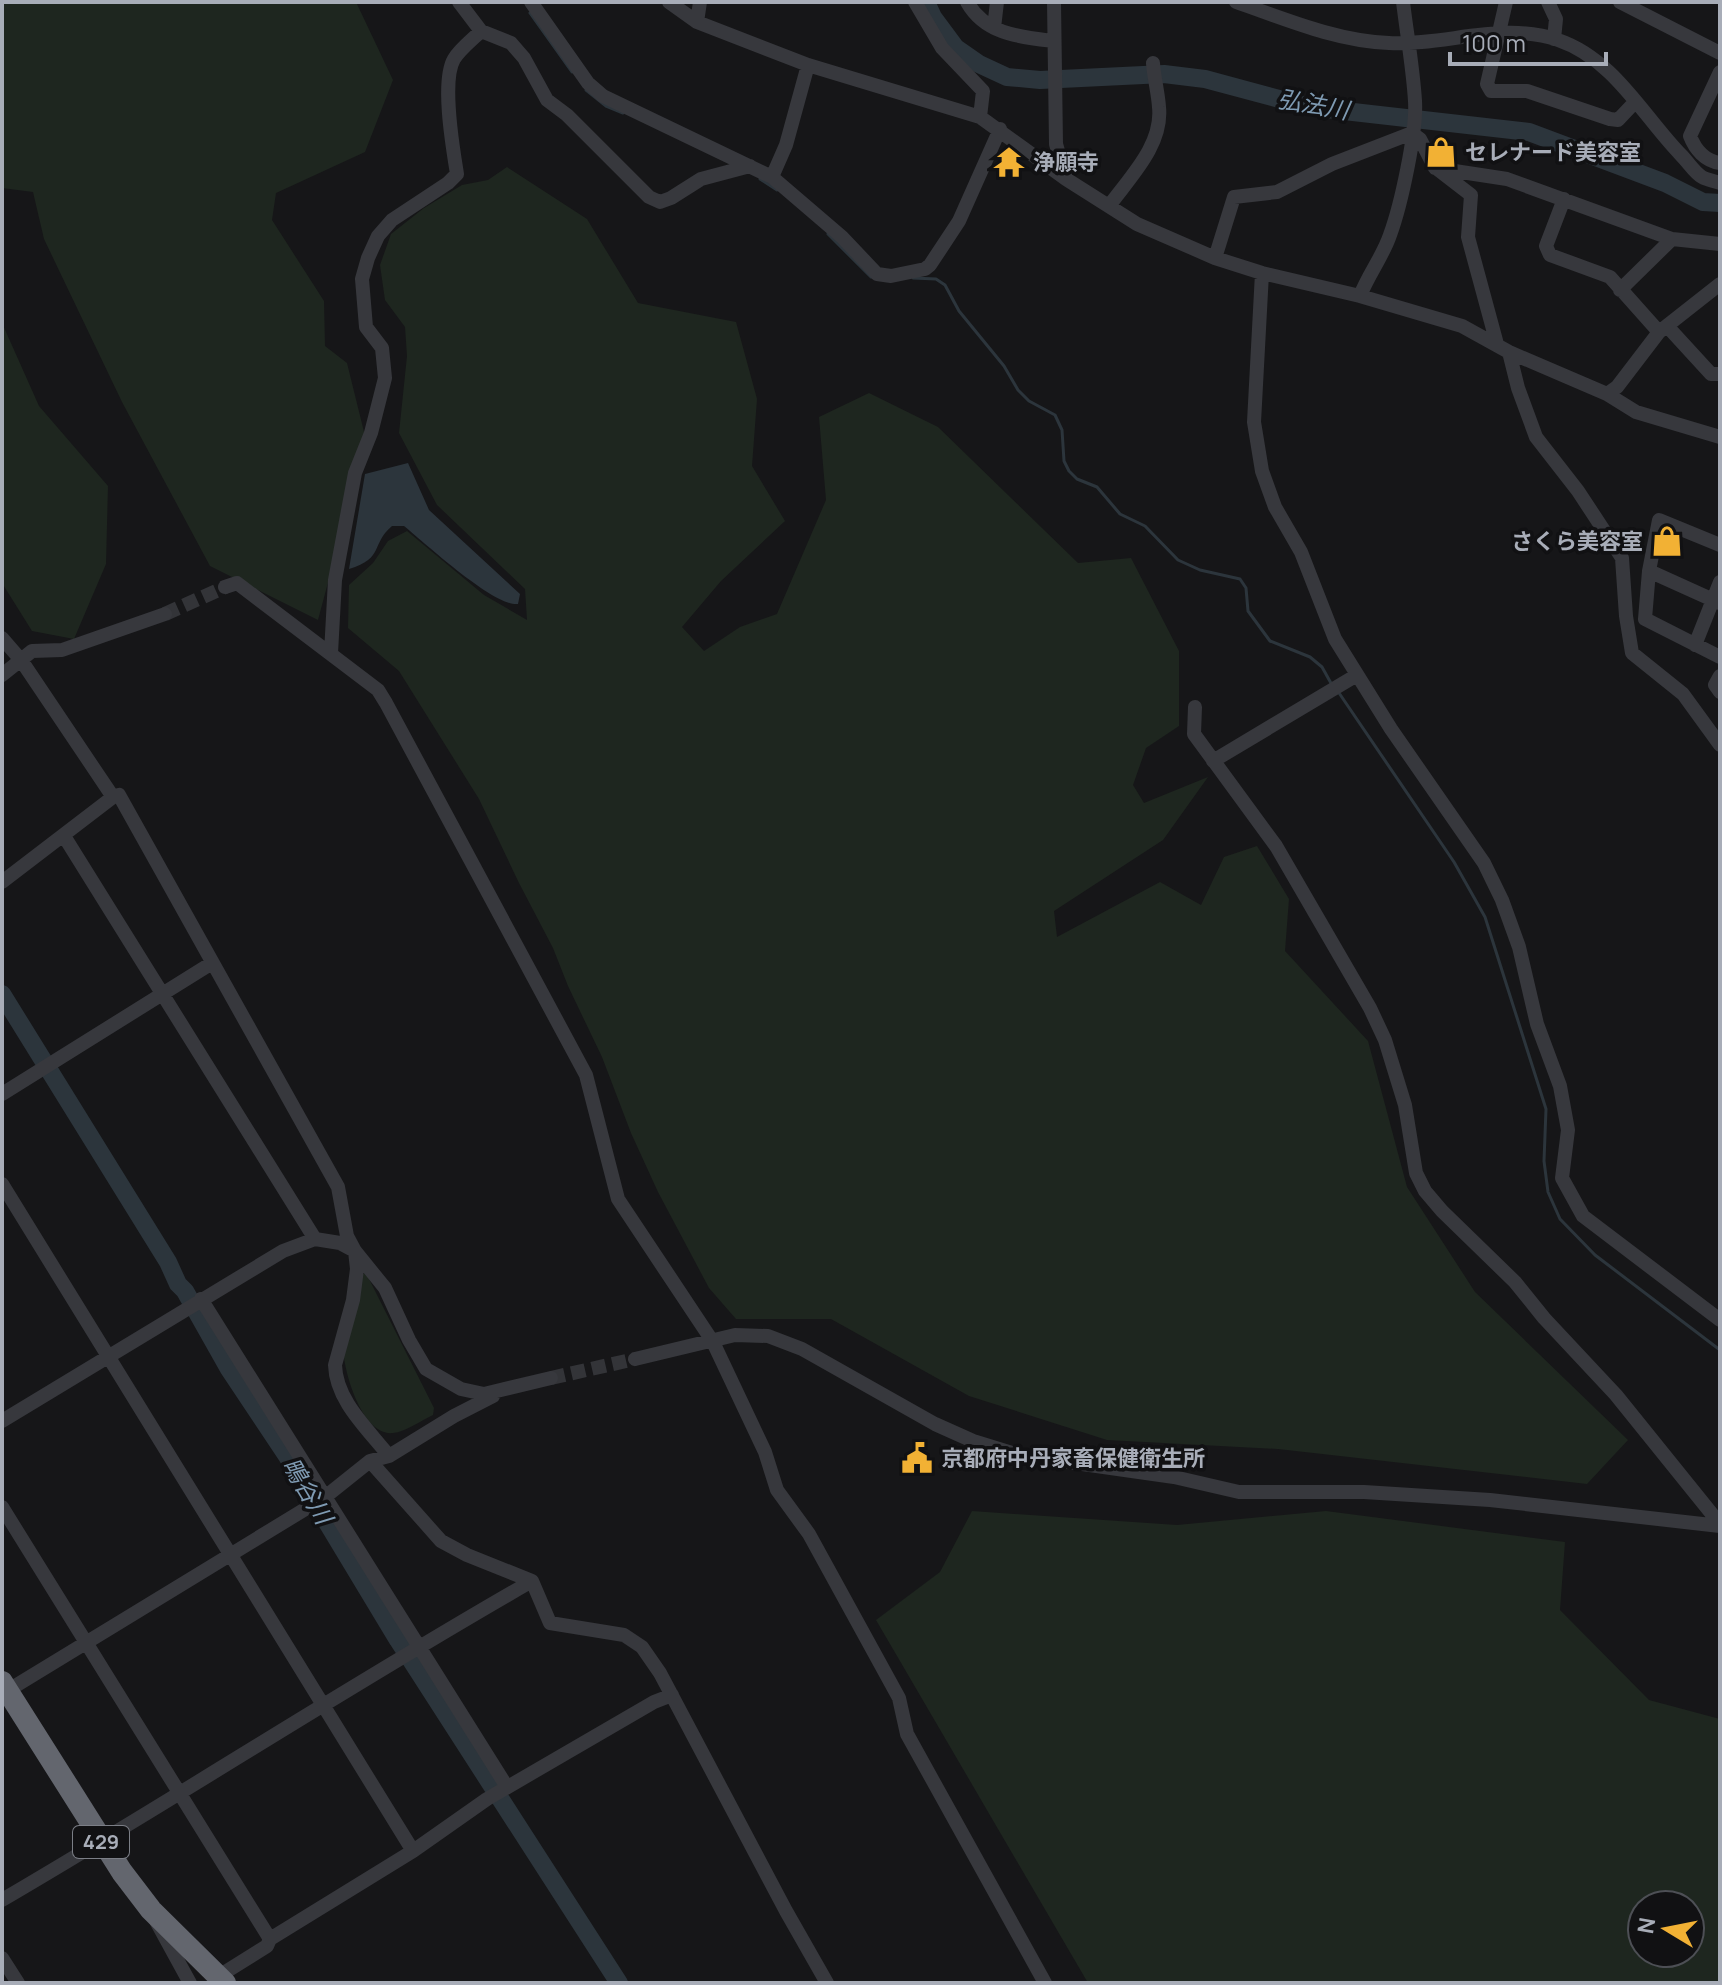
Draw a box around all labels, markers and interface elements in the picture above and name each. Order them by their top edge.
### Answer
scale bar [1450,16,1606,66]
text: 100 m [1462,26,1526,59]
water label: 弘法川 [1275,81,1355,127]
shop icon: セレナード美容室 [1424,135,1458,169]
place label: セレナード美容室 [1465,137,1641,167]
temple icon: 浄願寺 [992,145,1026,179]
place label: 浄願寺 [1033,147,1099,177]
shop icon: さくら美容室 [1650,524,1684,558]
place label: さくら美容室 [1511,526,1643,556]
public building icon: 京都府中丹家畜保健衛生所 [900,1441,934,1475]
place label: 京都府中丹家畜保健衛生所 [941,1443,1205,1473]
water label: 鴫谷川 [276,1451,343,1532]
road number: 429 [73,1826,129,1858]
north arrow [1626,1889,1706,1969]
text: N [1630,1915,1662,1936]

